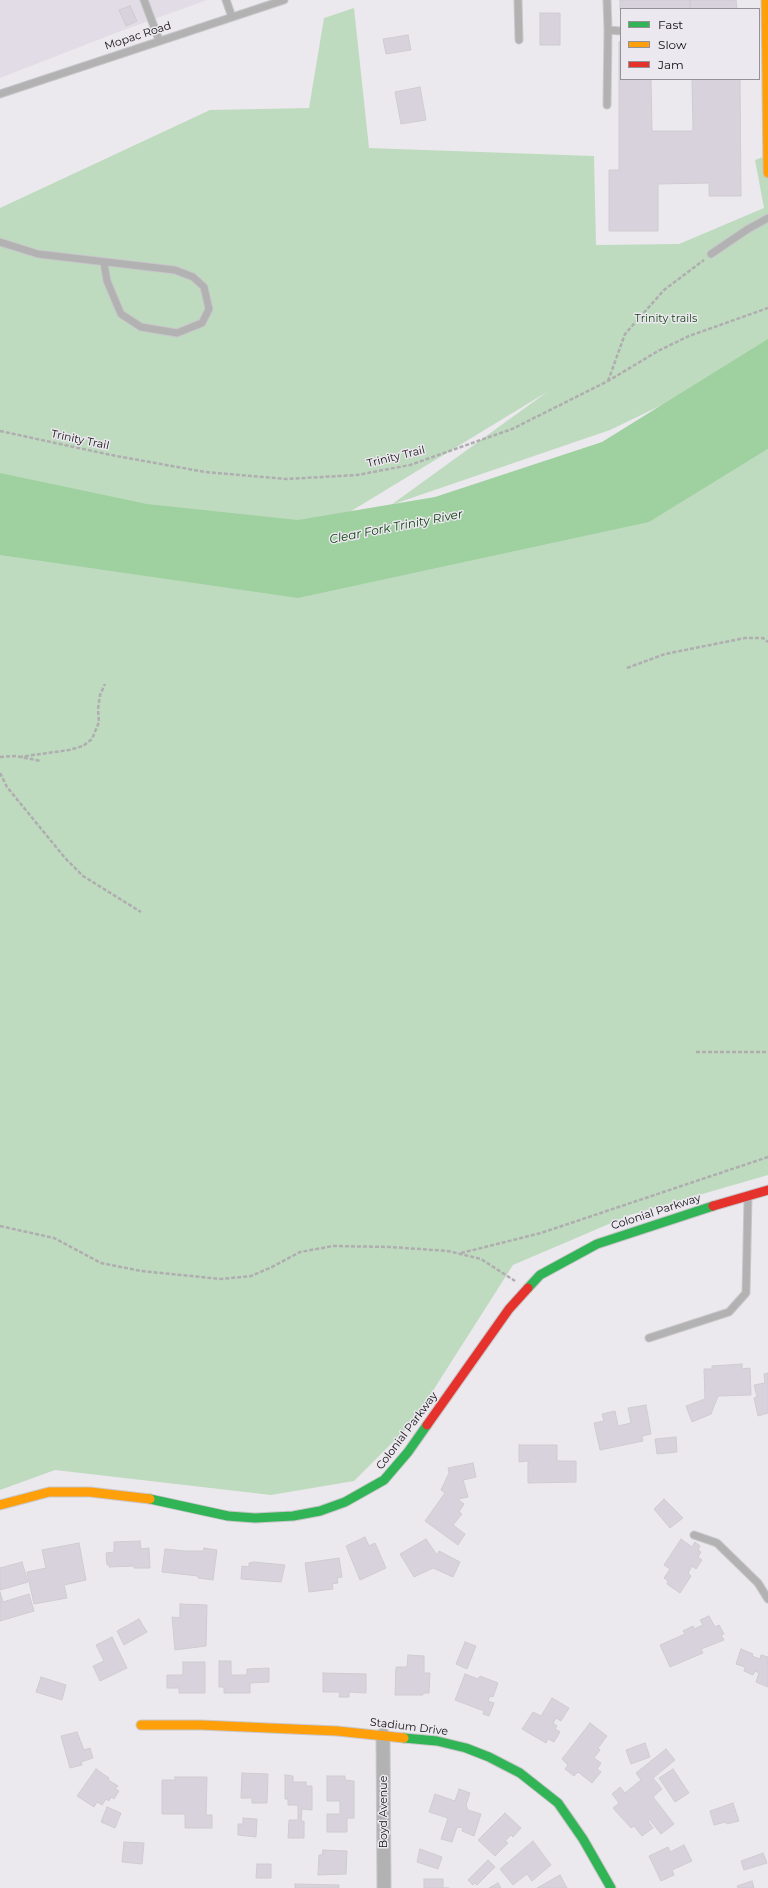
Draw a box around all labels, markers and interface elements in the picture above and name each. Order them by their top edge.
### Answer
legend [620,8,760,80]
text: Fast [658,17,683,32]
street label: Mopac Road [103,19,173,53]
text: Slow [658,37,687,52]
text: Jam [658,57,684,72]
park label: Trinity trails [635,312,697,326]
street label: Trinity Trail [50,427,110,453]
street label: Trinity Trail [366,443,426,471]
water label: Clear Fork Trinity River [328,507,464,547]
street label: Colonial Parkway [609,1191,703,1233]
street label: Colonial Parkway [374,1390,440,1472]
street label: Stadium Drive [369,1716,449,1738]
street label: Boyd Avenue [377,1776,391,1848]

